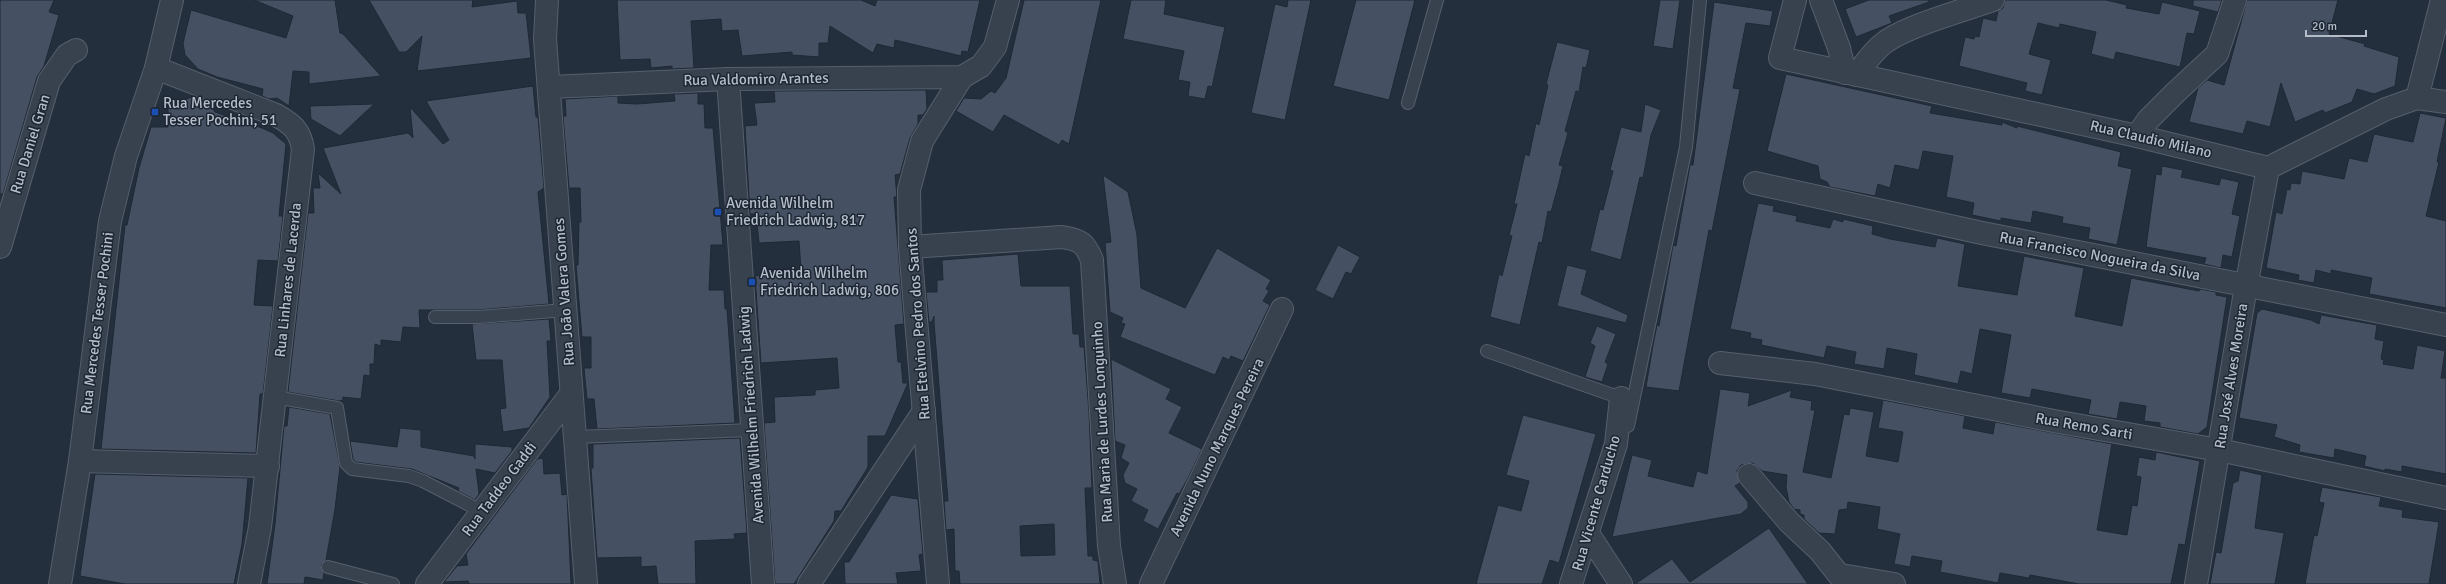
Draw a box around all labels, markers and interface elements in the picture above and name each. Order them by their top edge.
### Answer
scale bar [2306,12,2366,38]
text: 20 m [2312,19,2337,34]
street label: Rua Valdomiro Arantes [683,69,829,89]
street label: Rua Daniel Gran [6,92,54,196]
place label: Rua Mercedes Tesser Pochini, 51 [163,94,277,129]
marker: Rua Mercedes Tesser Pochini, 51 [150,107,160,117]
street label: Rua Claudio Milano [2088,116,2214,162]
place label: Avenida Wilhelm Friedrich Ladwig, 817 [726,194,865,229]
street label: Rua Linhares de Lacerda [271,202,305,358]
marker: Avenida Wilhelm Friedrich Ladwig, 817 [713,207,723,217]
street label: Rua João Valera Gomes [550,217,578,367]
street label: Rua Etelvino Pedro dos Santos [902,227,934,420]
street label: Rua Francisco Nogueira da Silva [1998,228,2202,284]
street label: Rua Mercedes Tesser Pochini [77,231,117,415]
place label: Avenida Wilhelm Friedrich Ladwig, 806 [760,264,899,299]
marker: Avenida Wilhelm Friedrich Ladwig, 806 [747,277,757,287]
street label: Rua José Alves Moreira [2211,302,2251,450]
street label: Avenida Wilhelm Friedrich Ladwig [734,306,768,524]
street label: Rua Maria de Lurdes Longuinho [1088,321,1116,523]
street label: Avenida Nuno Marques Pereira [1166,355,1268,539]
street label: Rua Remo Sarti [2034,409,2134,443]
street label: Rua Vicente Carducho [1568,433,1624,573]
street label: Rua Taddeo Gaddi [458,438,540,540]

